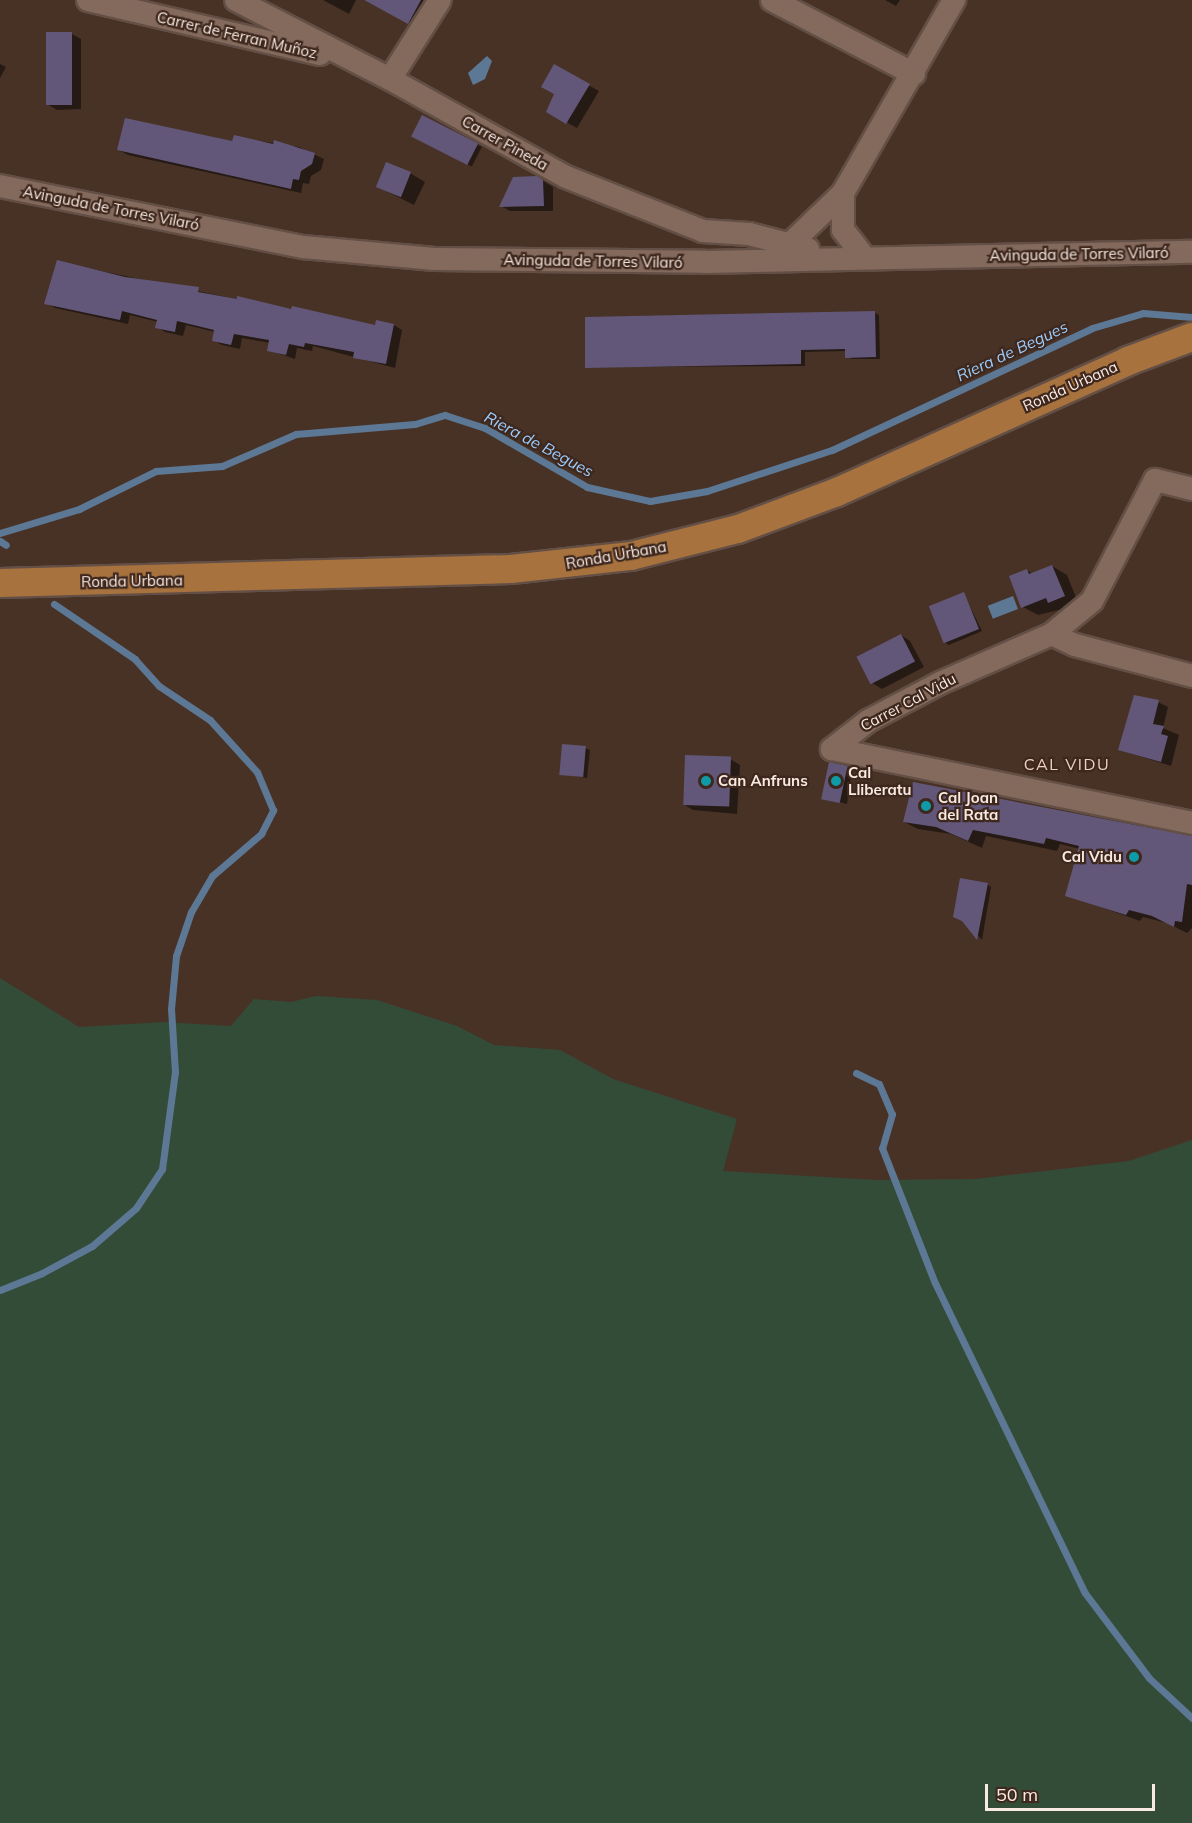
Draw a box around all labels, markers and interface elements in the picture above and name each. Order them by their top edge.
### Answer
street label: Carrer de Ferran Muñoz [155,8,319,62]
street label: Carrer Pineda [459,112,551,174]
street label: Avinguda de Torres Vilaró [21,182,201,234]
street label: Avinguda de Torres Vilaró [989,243,1169,265]
street label: Avinguda de Torres Vilaró [503,250,683,272]
water label: Riera de Begues [953,317,1071,385]
street label: Ronda Urbana [1020,357,1120,415]
water label: Riera de Begues [481,407,597,481]
street label: Ronda Urbana [564,537,668,573]
street label: Ronda Urbana [81,571,183,591]
street label: Carrer Cal Vidu [857,669,959,735]
district label: CAL VIDU [1024,754,1110,774]
place label: Cal Lliberatu [848,763,911,798]
place label: Can Anfruns [718,772,808,790]
marker: Can Anfruns [699,774,713,788]
marker: Cal Lliberatu [829,774,843,788]
place label: Cal Joan del Rata [938,788,998,823]
marker: Cal Joan del Rata [919,799,933,813]
place label: Cal Vidu [1062,848,1122,866]
marker: Cal Vidu [1127,850,1141,864]
scale bar [988,1772,1158,1810]
text: 50 m [996,1783,1038,1806]

